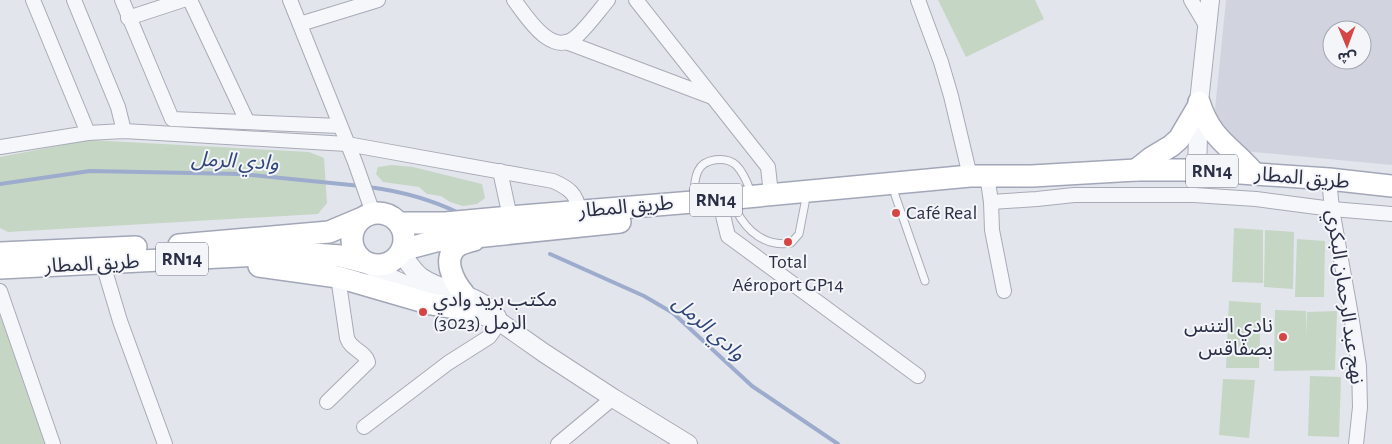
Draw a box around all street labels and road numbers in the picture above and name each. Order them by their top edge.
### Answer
road number: RN14 [1186,154,1238,188]
street label: طريق المطار [1253,164,1350,194]
road number: RN14 [690,184,742,216]
street label: طريق المطار [577,193,674,223]
street label: نهج عبد الرحمان البكري [1318,208,1367,386]
road number: RN14 [156,242,208,276]
street label: طريق المطار [43,252,140,279]

